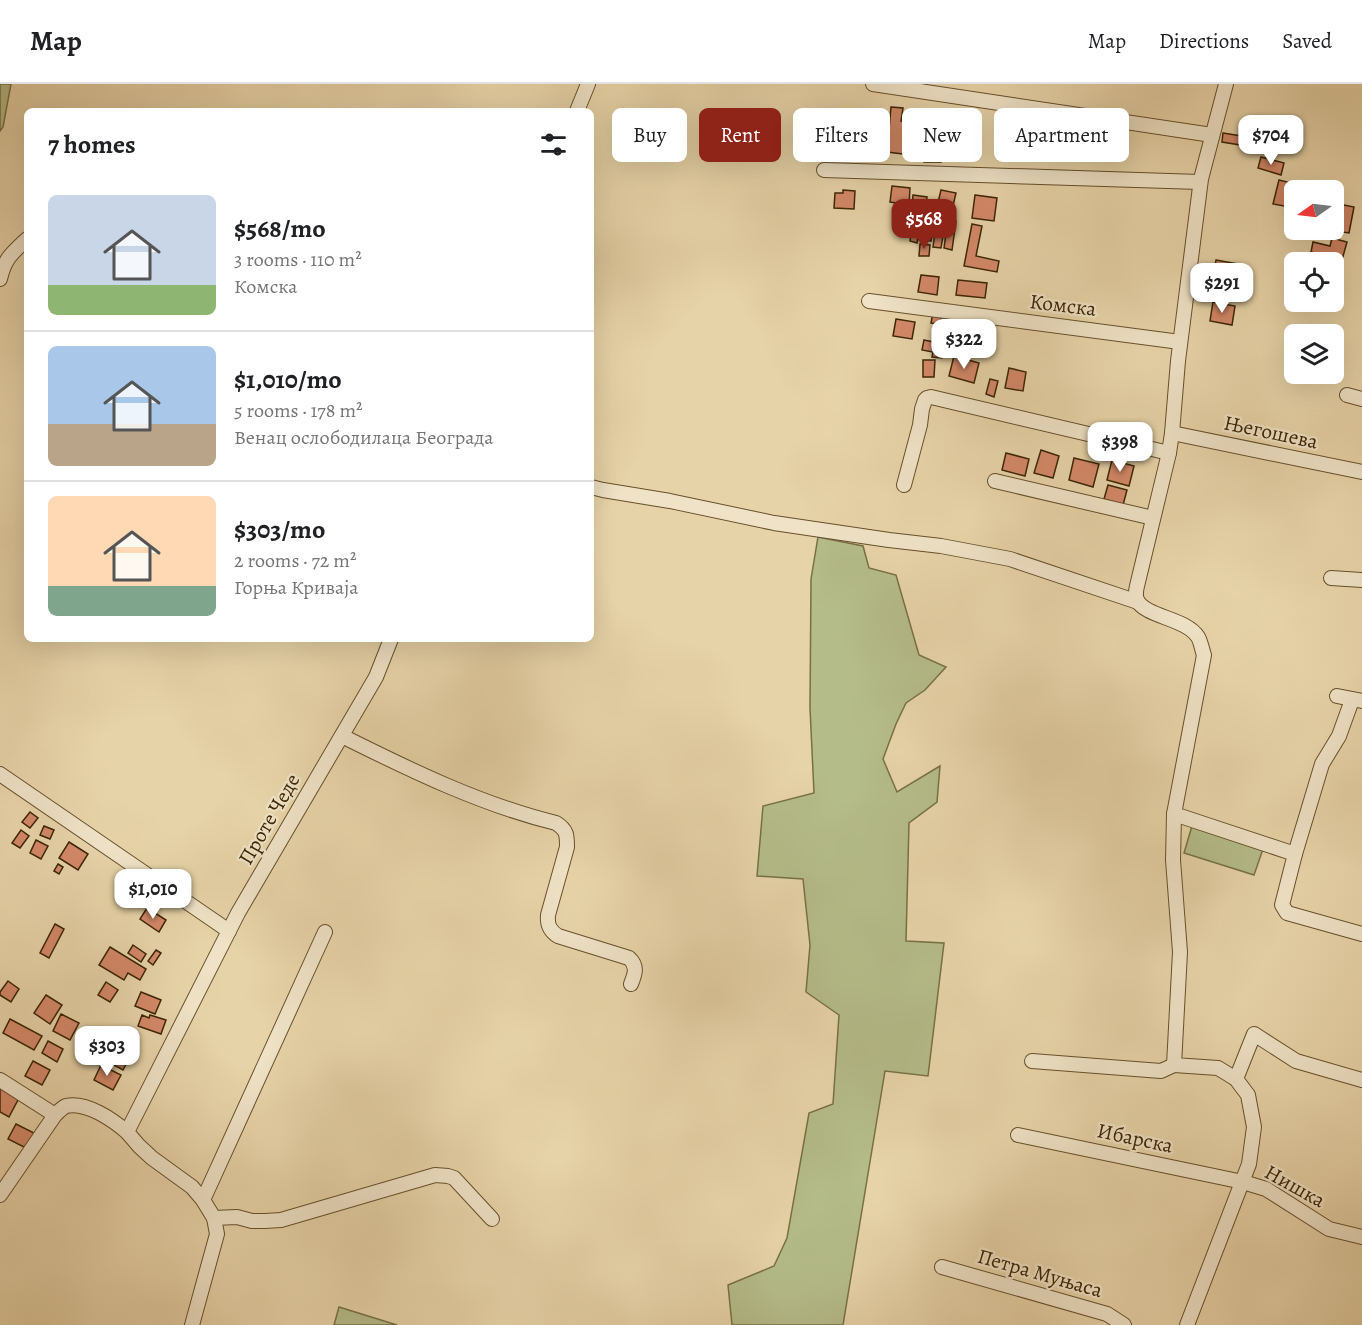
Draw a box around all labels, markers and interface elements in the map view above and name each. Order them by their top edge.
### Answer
text: Map [30,22,82,60]
text: Map [1088,27,1126,55]
text: Directions [1159,27,1249,55]
text: Saved [1282,27,1332,55]
chip: Buy [612,108,687,162]
chip: Rent [699,108,781,162]
chip: Filters [793,108,890,162]
chip: New [902,108,982,162]
chip: Apartment [994,108,1129,162]
pin: $704 [1235,115,1307,166]
text: $704 [1252,121,1290,148]
text: 7 homes [48,127,136,162]
icon: filters [537,128,570,161]
north arrow [1284,180,1344,240]
map controls [1284,180,1344,384]
pin: $568 [888,199,960,250]
text: $568 [906,205,942,232]
text: $568/mo [234,211,326,246]
icon: home [96,219,168,291]
text: 3 rooms · 110 m² [234,246,362,273]
button: locate [1284,252,1344,312]
pin: $291 [1186,263,1258,314]
text: $291 [1204,269,1240,296]
text: Комска [234,273,298,300]
street label: Комска [1028,287,1098,323]
pin: $322 [928,319,1000,370]
button: layers [1284,324,1344,384]
text: $322 [945,325,983,352]
text: $1,010/mo [234,362,342,397]
icon: home [96,370,168,442]
text: 5 rooms · 178 m² [234,397,363,424]
street label: Његошева [1221,408,1321,456]
pin: $398 [1084,422,1156,473]
text: Венац ослободилаца Београда [234,424,494,451]
text: $398 [1102,428,1138,455]
text: $303/mo [234,512,325,547]
icon: home [96,520,168,592]
text: 2 rooms · 72 m² [234,547,356,574]
text: Горња Криваја [234,574,358,601]
street label: Проте Чеде [232,768,306,870]
pin: $1,010 [104,869,202,920]
text: $1,010 [128,875,178,902]
pin: $303 [71,1026,143,1077]
text: $303 [89,1032,125,1059]
street label: Ибарска [1095,1116,1176,1160]
street label: Нишка [1260,1158,1331,1214]
street label: Петра Муњаса [974,1242,1106,1304]

